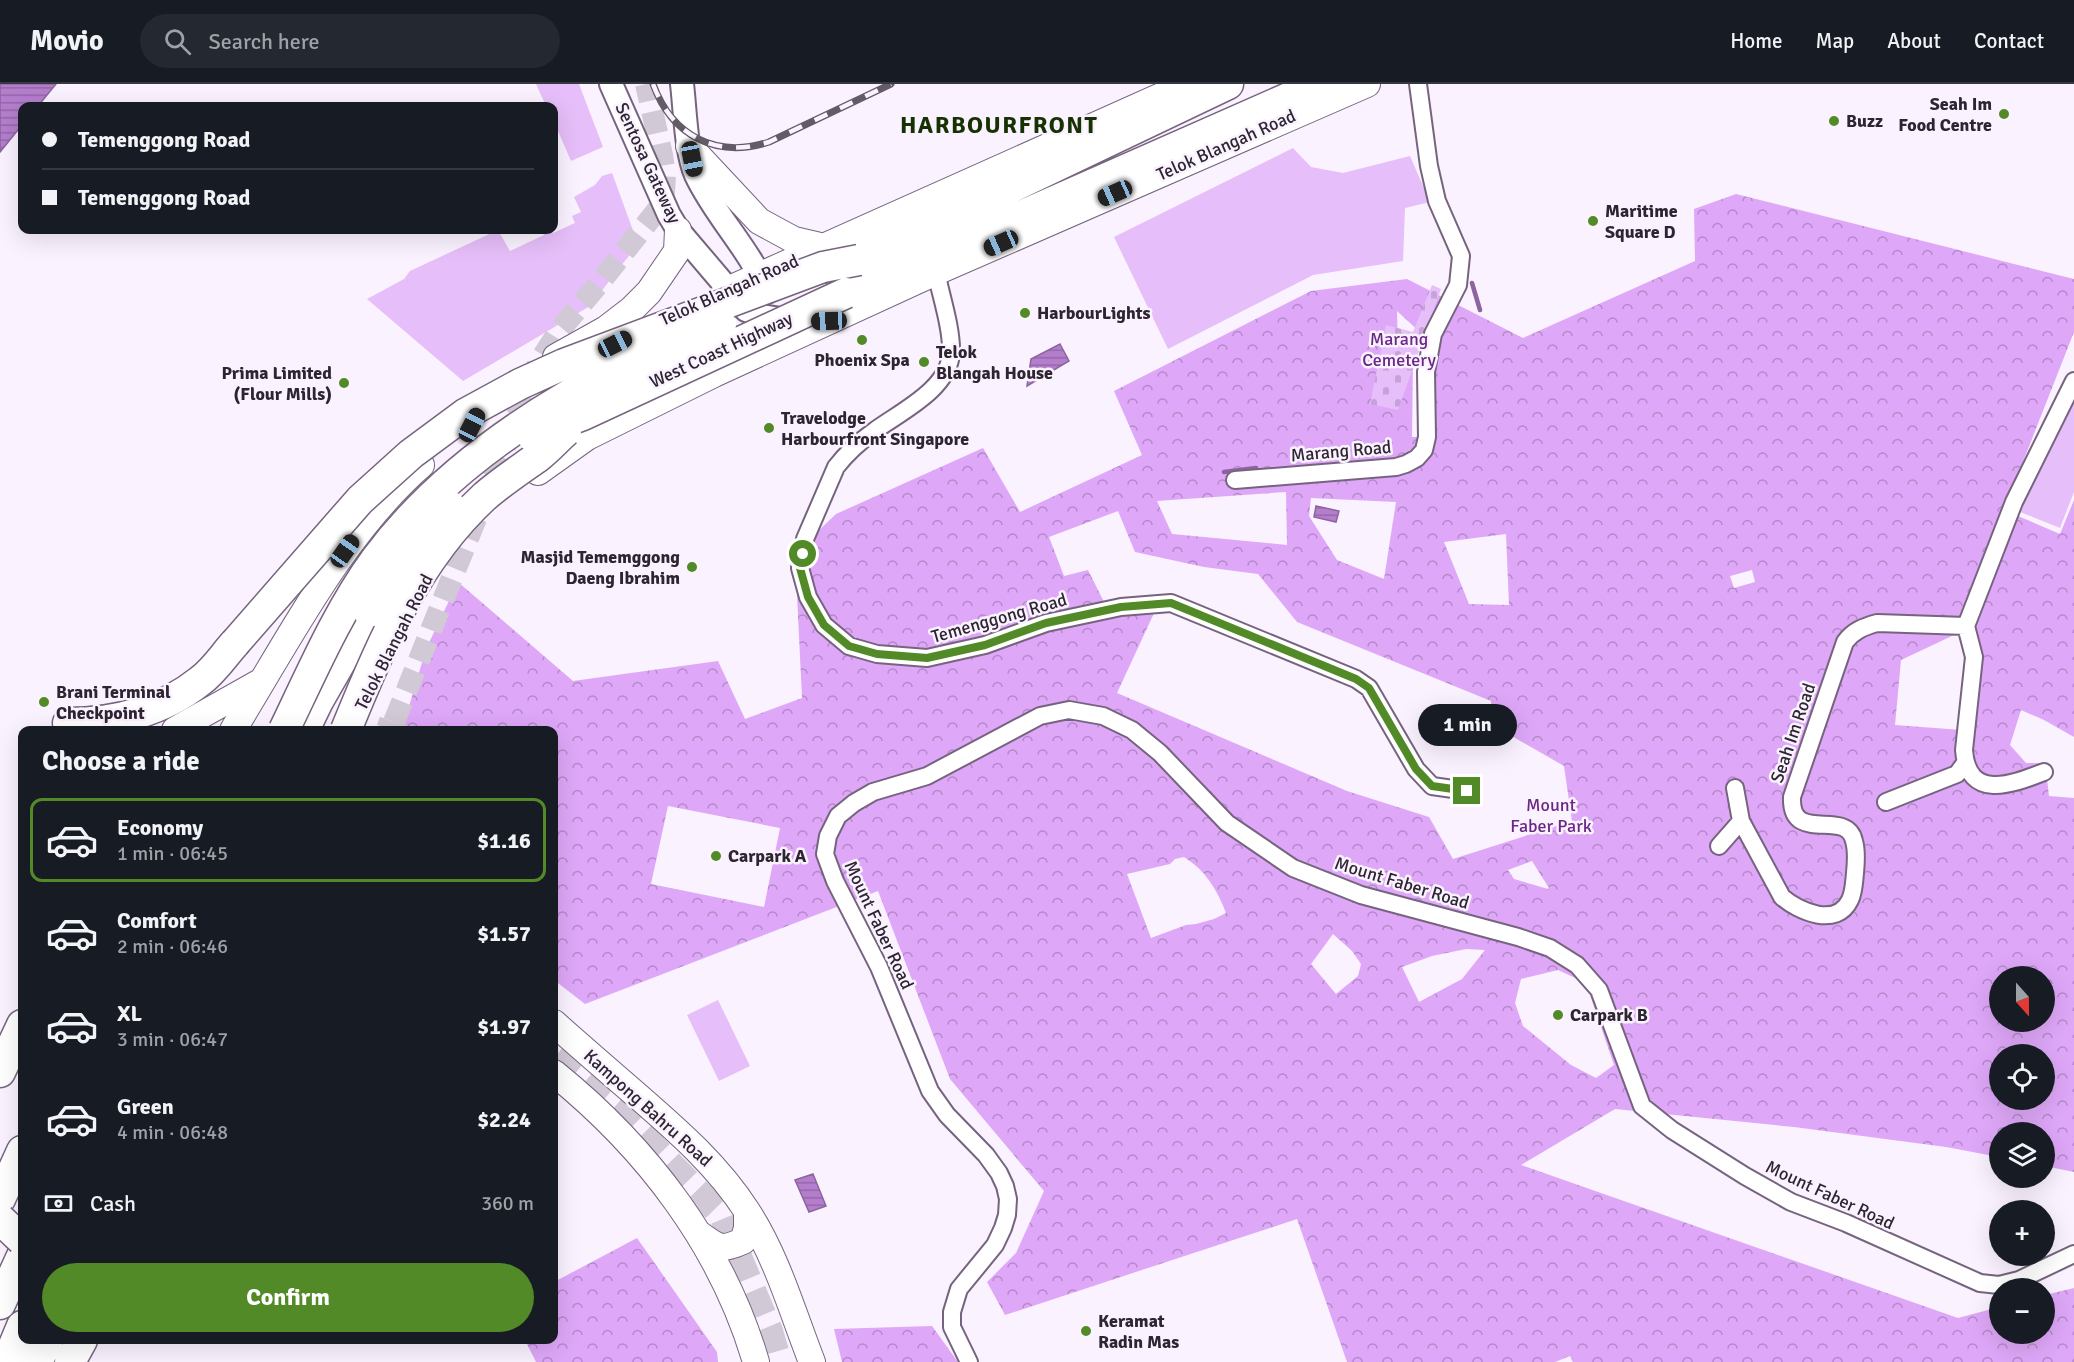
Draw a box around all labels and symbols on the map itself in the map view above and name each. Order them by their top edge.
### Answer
place label: Seah Im Food Centre [1898,93,1992,136]
street label: Sentosa Gateway [610,99,686,227]
street label: Telok Blangah Road [1153,104,1299,186]
marker: Seah Im Food Centre [1997,107,2011,121]
district label: HARBOURFRONT [900,110,1098,140]
place label: Buzz [1846,110,1883,132]
marker: Buzz [1827,114,1841,128]
car [680,140,704,178]
car [1095,177,1135,209]
place label: Maritime Square D [1605,200,1678,243]
marker: Maritime Square D [1586,214,1600,228]
car [981,227,1021,259]
street label: Telok Blangah Road [656,249,802,331]
place label: HarbourLights [1037,302,1150,324]
marker: HarbourLights [1018,306,1032,320]
street label: West Coast Highway [646,307,797,393]
car [811,311,847,331]
car [595,328,635,360]
park label: Marang Cemetery [1362,328,1436,371]
marker: Phoenix Spa [855,333,869,347]
place label: Telok Blangah House [936,341,1053,384]
place label: Phoenix Spa [814,349,910,371]
marker: Telok Blangah House [917,355,931,369]
place label: Prima Limited (Flour Mills) [221,362,332,405]
marker: Prima Limited (Flour Mills) [337,376,351,390]
car [456,405,488,445]
place label: Travelodge Harbourfront Singapore [781,407,969,450]
marker: Travelodge Harbourfront Singapore [762,421,776,435]
street label: Marang Road [1290,436,1392,466]
car [327,531,363,571]
route start [789,540,816,567]
place label: Masjid Tememggong Daeng Ibrahim [520,546,680,589]
marker: Masjid Tememggong Daeng Ibrahim [685,560,699,574]
street label: Telok Blangah Road [350,570,438,714]
street label: Temenggong Road [929,588,1069,648]
street label: Seah Im Road [1766,680,1820,786]
place label: Brani Terminal Checkpoint [56,681,171,724]
marker: Brani Terminal Checkpoint [37,695,51,709]
callout: 1 min [1418,704,1516,746]
route end [1453,777,1480,804]
park label: Mount Faber Park [1510,794,1592,837]
place label: Carpark A [728,845,807,867]
marker: Carpark A [709,849,723,863]
street label: Mount Faber Road [1332,852,1472,914]
street label: Mount Faber Road [840,857,918,993]
north arrow [1989,966,2055,1032]
place label: Carpark B [1570,1004,1648,1026]
marker: Carpark B [1551,1008,1565,1022]
street label: Kampong Bahru Road [579,1045,717,1171]
street label: Mount Faber Road [1762,1156,1898,1234]
place label: Keramat Radin Mas [1098,1310,1179,1353]
marker: Keramat Radin Mas [1079,1324,1093,1338]

